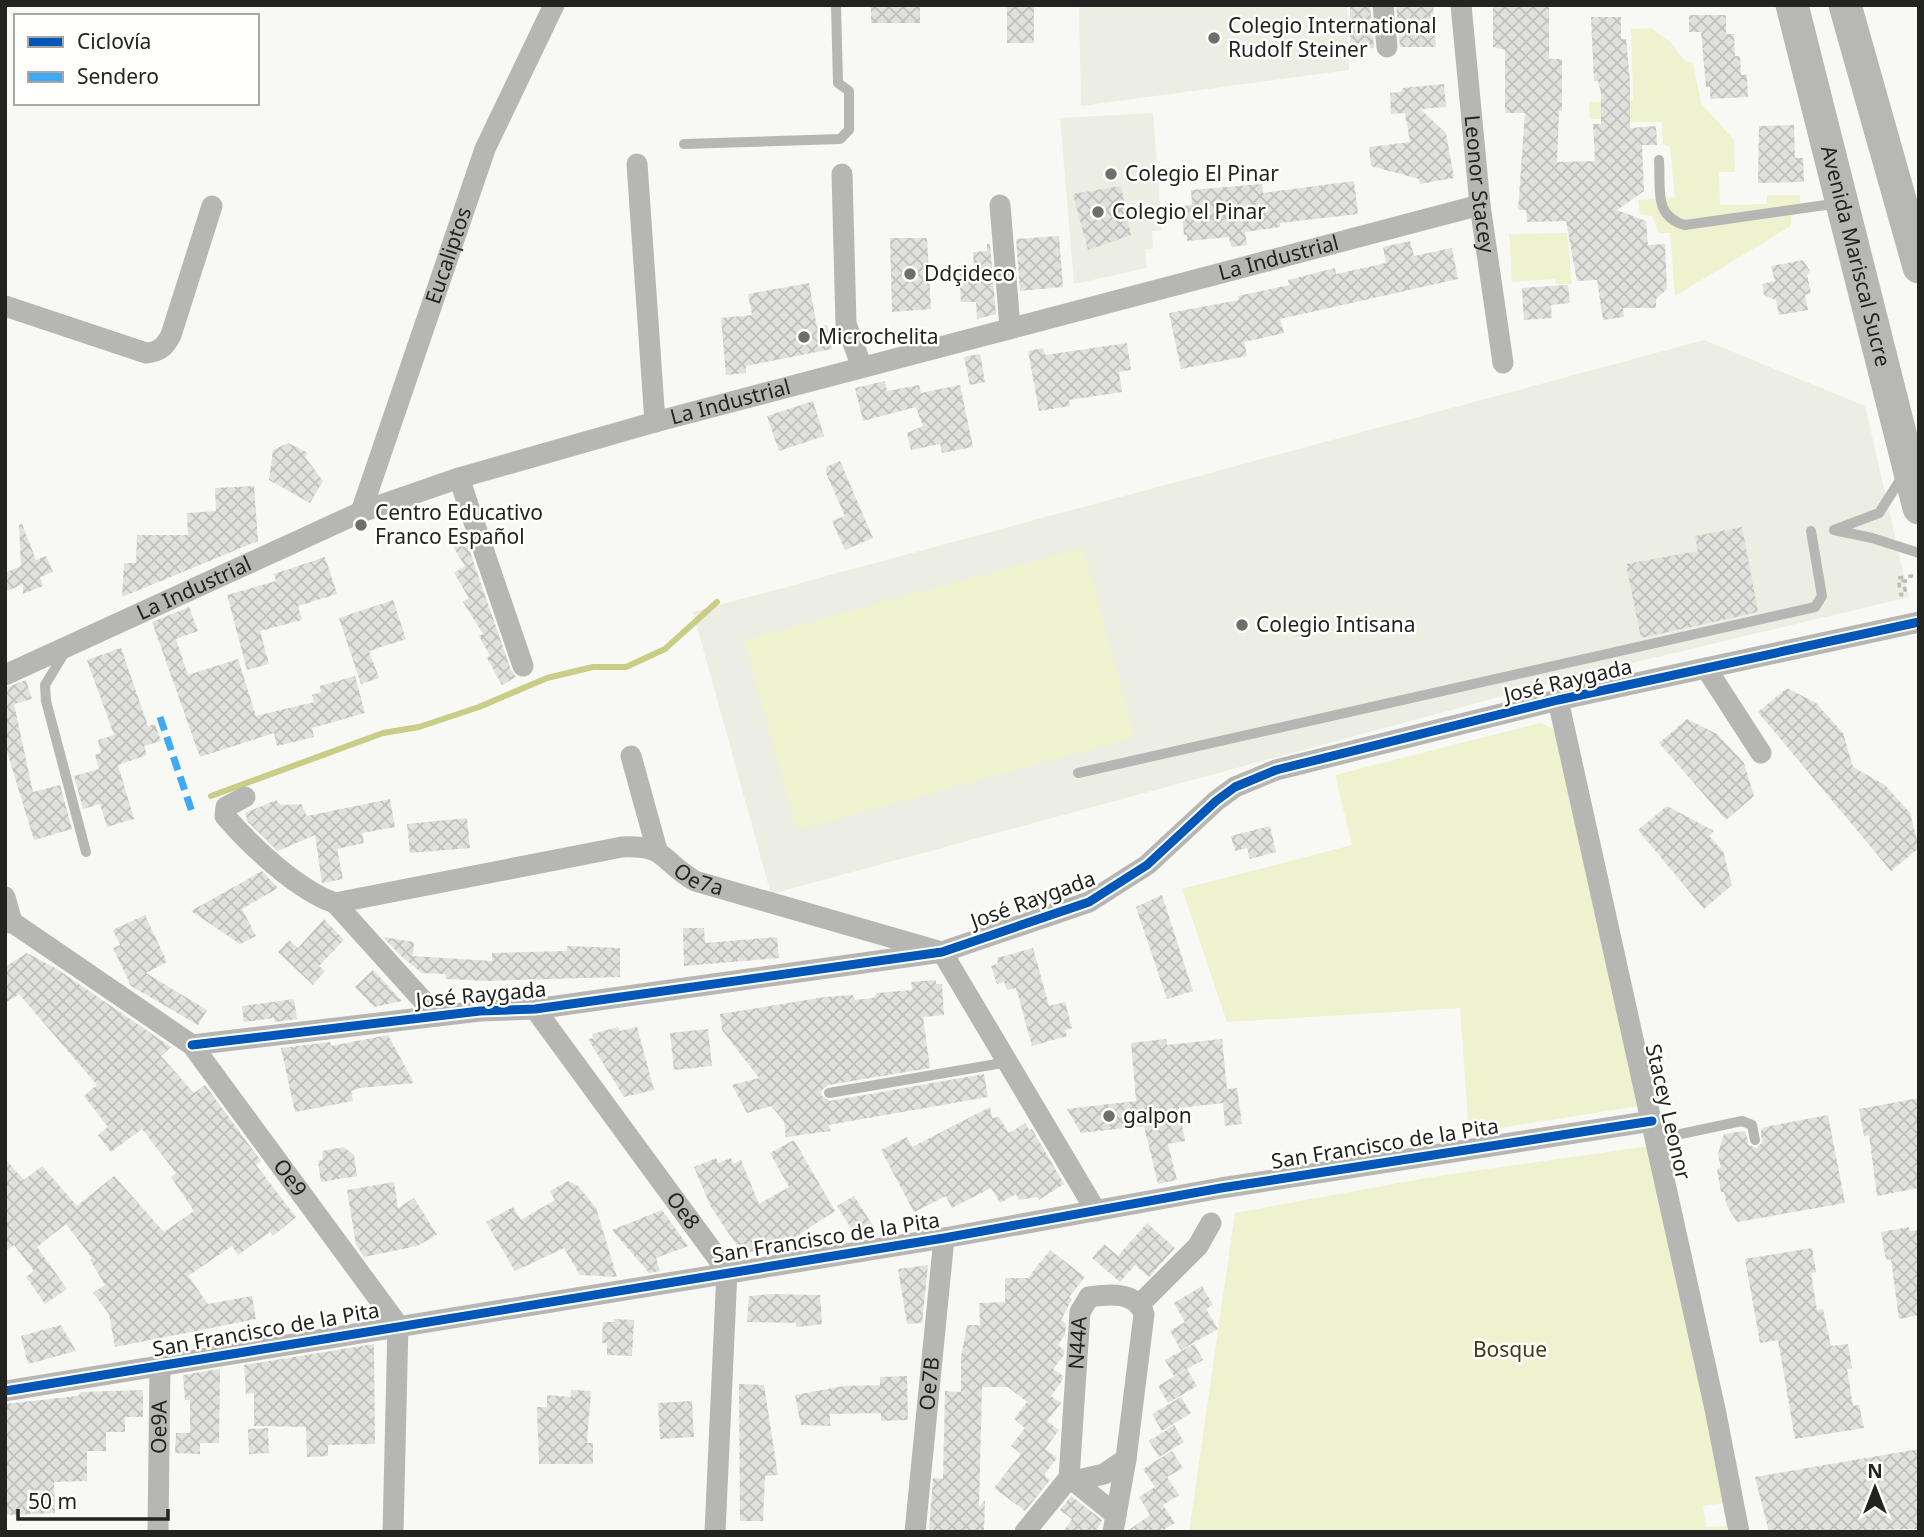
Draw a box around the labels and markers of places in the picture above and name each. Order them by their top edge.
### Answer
place label: Colegio International Rudolf Steiner [1228,11,1437,63]
marker: Colegio International Rudolf Steiner [1206,30,1222,46]
place label: Colegio El Pinar [1125,159,1279,187]
marker: Colegio El Pinar [1103,166,1119,182]
place label: Colegio el Pinar [1112,197,1266,225]
marker: Colegio el Pinar [1090,204,1106,220]
place label: Ddçideco [924,259,1015,287]
marker: Ddçideco [902,266,918,282]
place label: Microchelita [818,322,939,350]
marker: Microchelita [796,329,812,345]
place label: Centro Educativo Franco Español [375,498,543,550]
marker: Centro Educativo Franco Español [353,517,369,533]
place label: Colegio Intisana [1256,610,1415,638]
marker: Colegio Intisana [1234,617,1250,633]
place label: galpon [1123,1101,1192,1129]
marker: galpon [1101,1108,1117,1124]

